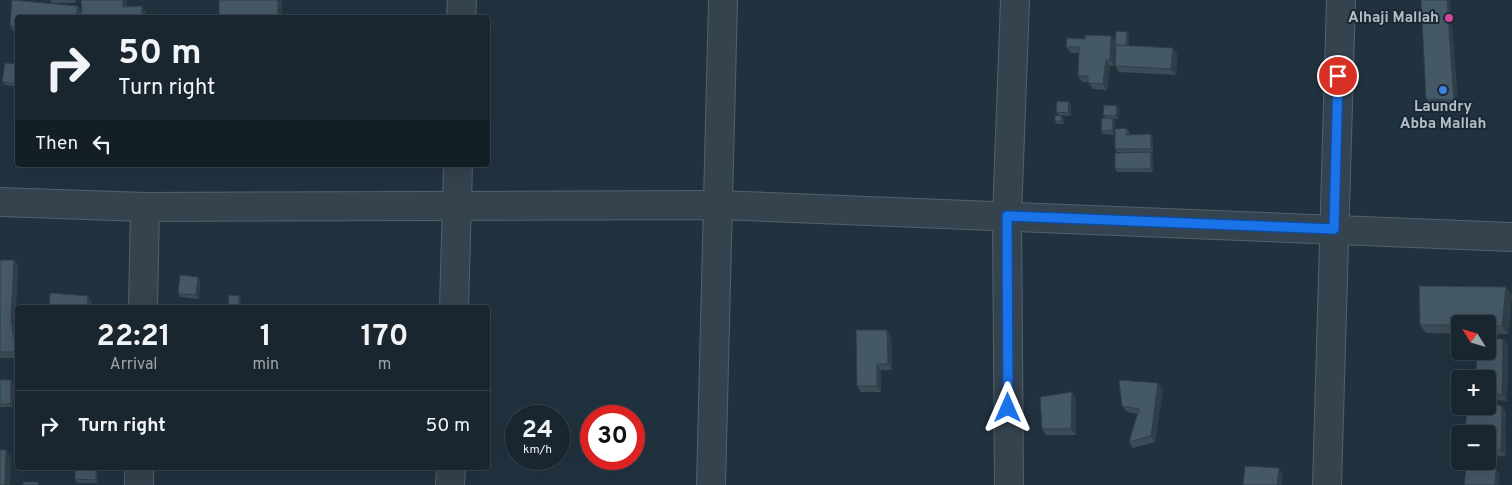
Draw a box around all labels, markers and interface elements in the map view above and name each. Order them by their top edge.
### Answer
place label: Alhaji Mallah [1348,9,1439,28]
marker: Alhaji Mallah [1443,12,1455,24]
text: 50 m [118,32,202,76]
icon: right [35,35,100,100]
pin [1317,55,1359,97]
icon: arrive [1324,62,1352,90]
text: Turn right [118,75,215,102]
marker: Laundry Abba Mallah [1437,84,1449,96]
place label: Laundry Abba Mallah [1400,98,1486,134]
icon: left [88,130,116,158]
text: Then [35,132,78,156]
north arrow [1451,315,1496,360]
map controls [1451,315,1496,470]
text: 22:21 [97,319,171,356]
text: 1 [260,319,272,356]
text: 170 [361,319,408,356]
text: Arrival [110,355,158,375]
text: min [252,355,279,375]
text: m [378,355,391,375]
button: + [1451,370,1496,415]
position arrow [981,381,1033,433]
speed limit sign: 30 [580,405,645,470]
icon: right [35,412,63,440]
text: Turn right [78,414,166,438]
text: 50 m [425,414,470,438]
text: 24 [522,415,553,447]
button: − [1451,425,1496,470]
text: km/h [523,442,552,458]

